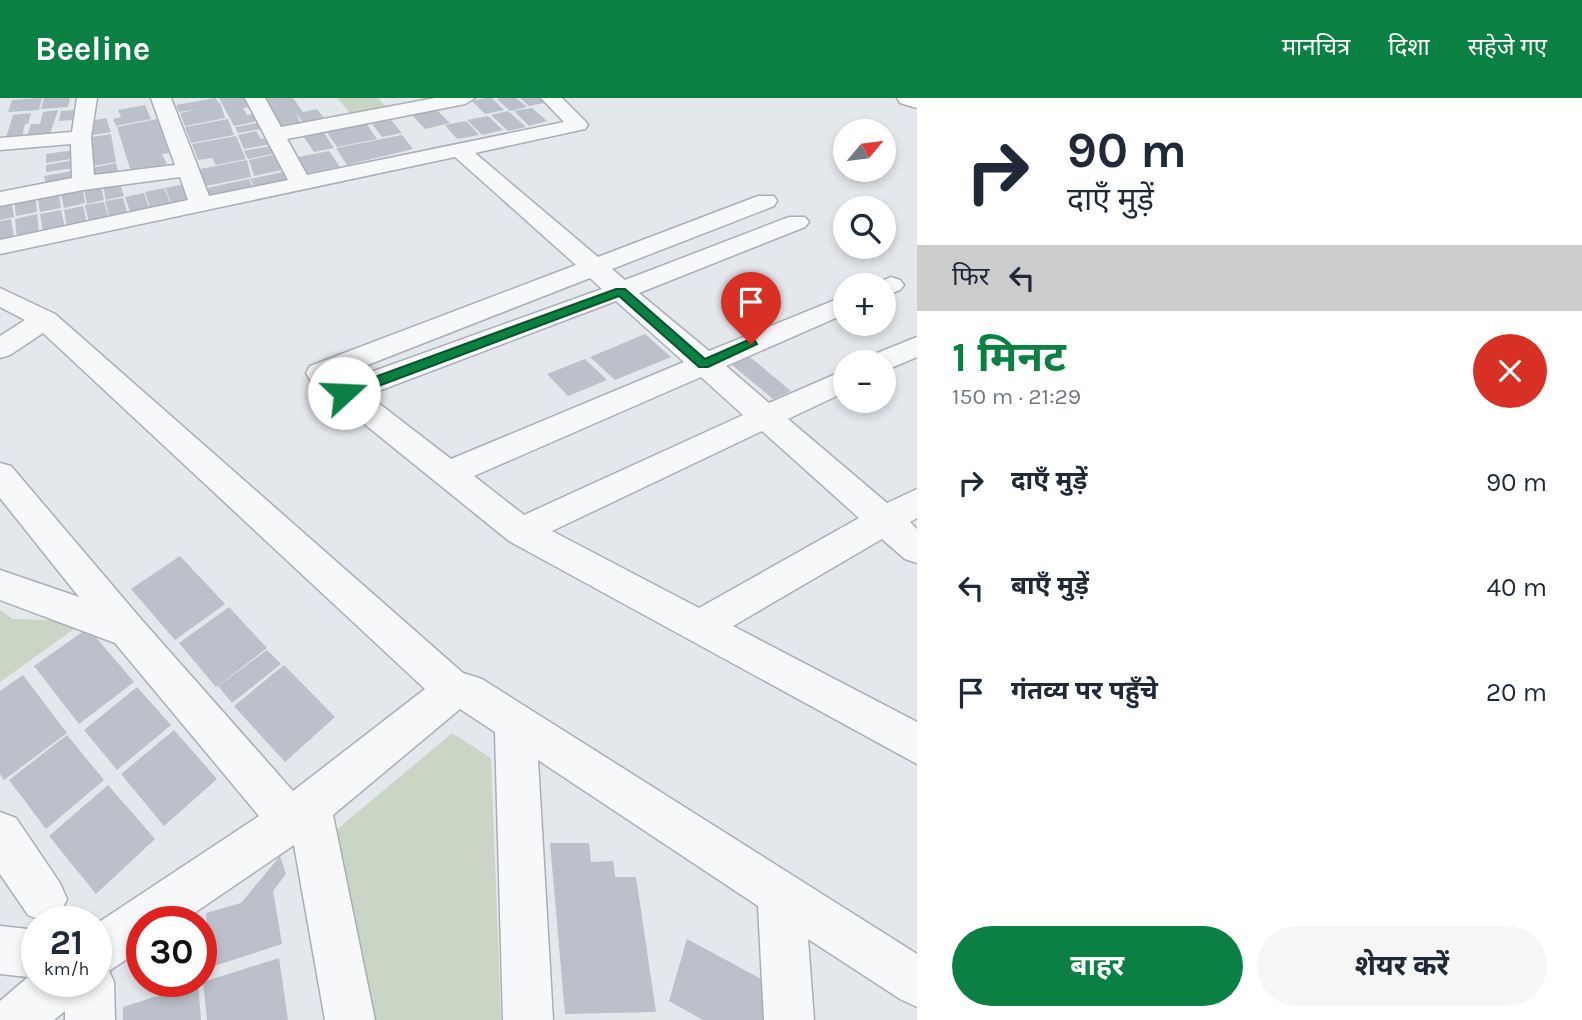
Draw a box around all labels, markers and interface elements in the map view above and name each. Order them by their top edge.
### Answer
text: Beeline [35,30,150,68]
text: मानचित्र [1282,33,1350,61]
text: दिशा [1388,33,1430,61]
text: सहेजे गए [1468,33,1547,61]
north arrow [833,119,896,182]
map controls [833,119,896,413]
text: 90 m [1067,122,1187,179]
icon: right [952,126,1043,217]
text: दाएँ मुड़ें [1067,181,1154,218]
button: search [833,196,896,259]
icon: left [1003,259,1041,297]
text: फिर [952,261,989,292]
pin [721,272,781,344]
button: + [833,273,896,336]
icon: arrive [732,283,770,321]
text: 1 मिनट [952,332,1066,382]
button: close [1473,334,1547,408]
button: − [833,350,896,413]
position arrow [307,356,381,430]
text: 150 m · 21:29 [952,383,1081,410]
icon: right [952,464,990,502]
text: दाएँ मुड़ें [1011,465,1087,496]
text: 90 m [1486,467,1547,498]
icon: left [952,569,990,607]
text: बाएँ मुड़ें [1011,570,1089,601]
text: 40 m [1487,572,1547,603]
icon: arrive [952,674,990,712]
text: गंतव्य पर पहुँचे [1011,675,1158,706]
text: 20 m [1486,677,1547,708]
speed limit sign: 30 [126,906,217,997]
text: 21 [50,922,83,963]
button: बाहर [952,926,1243,1006]
button: शेयर करें [1257,926,1547,1006]
text: km/h [44,958,89,980]

